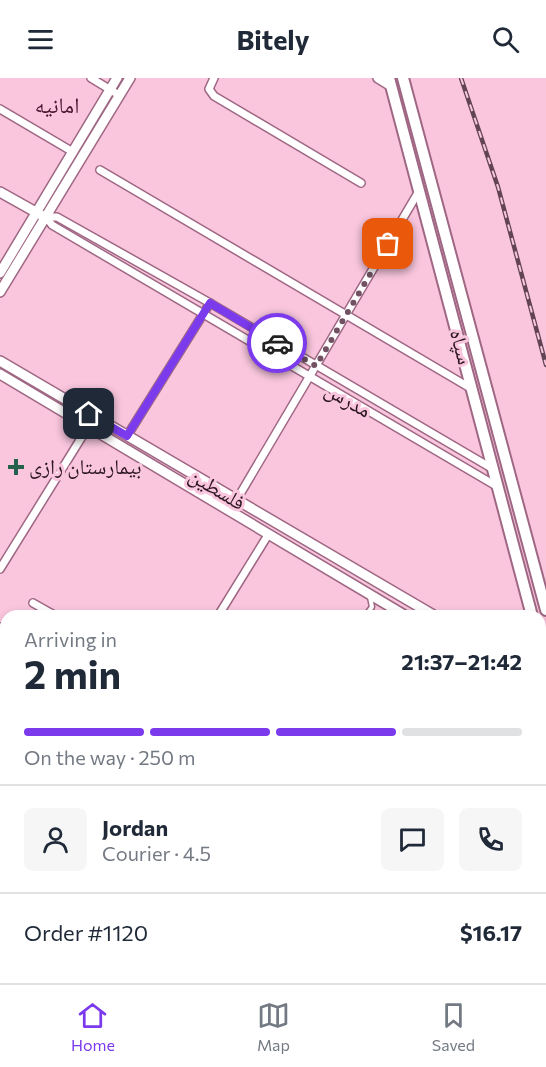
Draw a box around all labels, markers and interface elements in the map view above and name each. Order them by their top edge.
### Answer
icon: menu [24,23,57,56]
text: Bitely [236,23,310,56]
icon: search [489,23,522,56]
district label: امانیه [35,91,79,118]
pin [362,218,413,269]
icon: bag [371,227,404,260]
courier [247,313,307,373]
street label: سپاه [445,326,479,367]
icon: car [261,327,294,360]
street label: مدرس [320,376,376,423]
pin [63,388,114,439]
icon: home [72,397,105,430]
place label: بیمارستان رازی [29,453,142,479]
marker: بیمارستان رازی [7,458,25,476]
street label: فلسطین [184,461,250,516]
text: Arriving in [24,627,117,651]
text: 21:37–21:42 [401,648,522,675]
text: 2 min [24,649,121,697]
text: On the way · 250 m [24,745,195,769]
button: person [24,808,87,871]
button: chat [381,808,444,871]
button: phone [459,808,522,871]
text: Jordan [102,814,168,841]
text: Courier · 4.5 [102,841,211,865]
text: Order #1120 [24,919,148,946]
text: $16.17 [460,919,522,946]
tab: Home [71,999,115,1054]
tab: Map [257,999,290,1054]
tab: Saved [432,999,475,1054]

